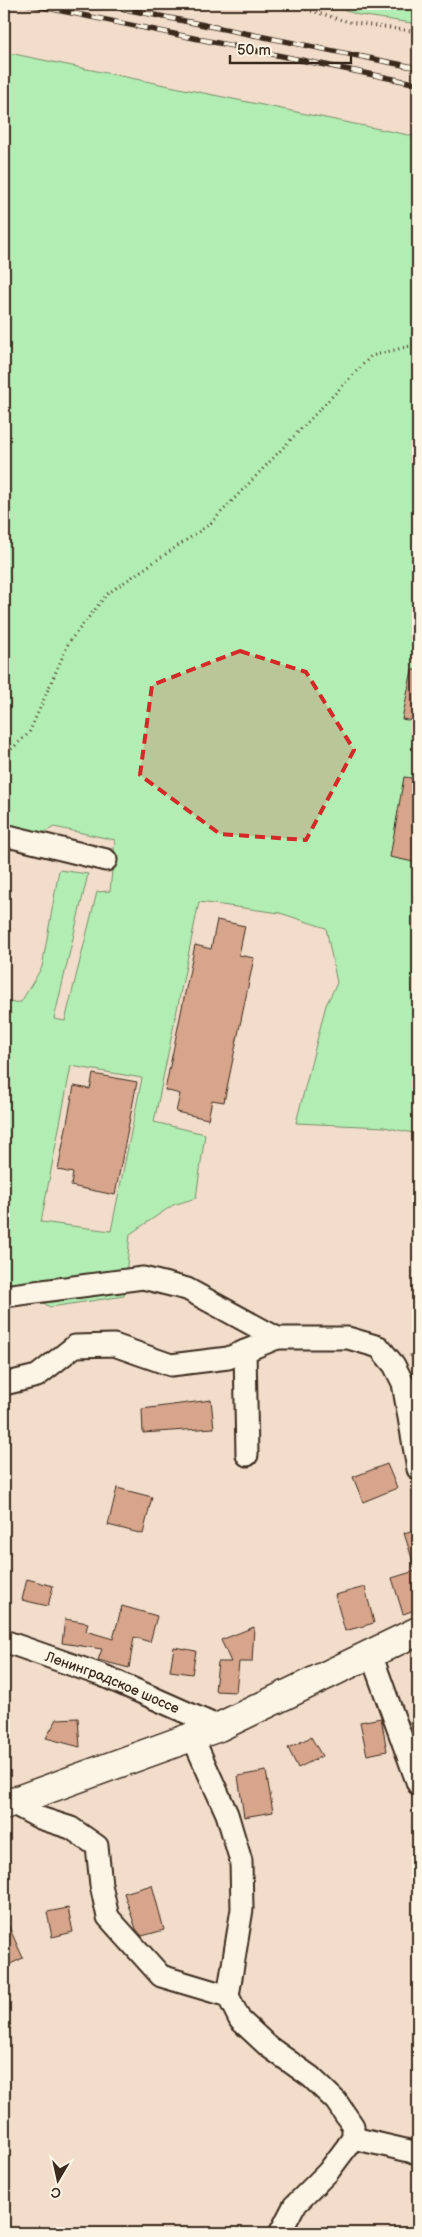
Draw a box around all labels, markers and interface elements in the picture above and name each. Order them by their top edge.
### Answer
scale bar [230,32,351,64]
text: 50 m [237,41,271,60]
street label: Ленинградское шоссе [42,1648,182,1717]
north arrow [32,2154,82,2204]
text: С [50,2183,62,2202]

